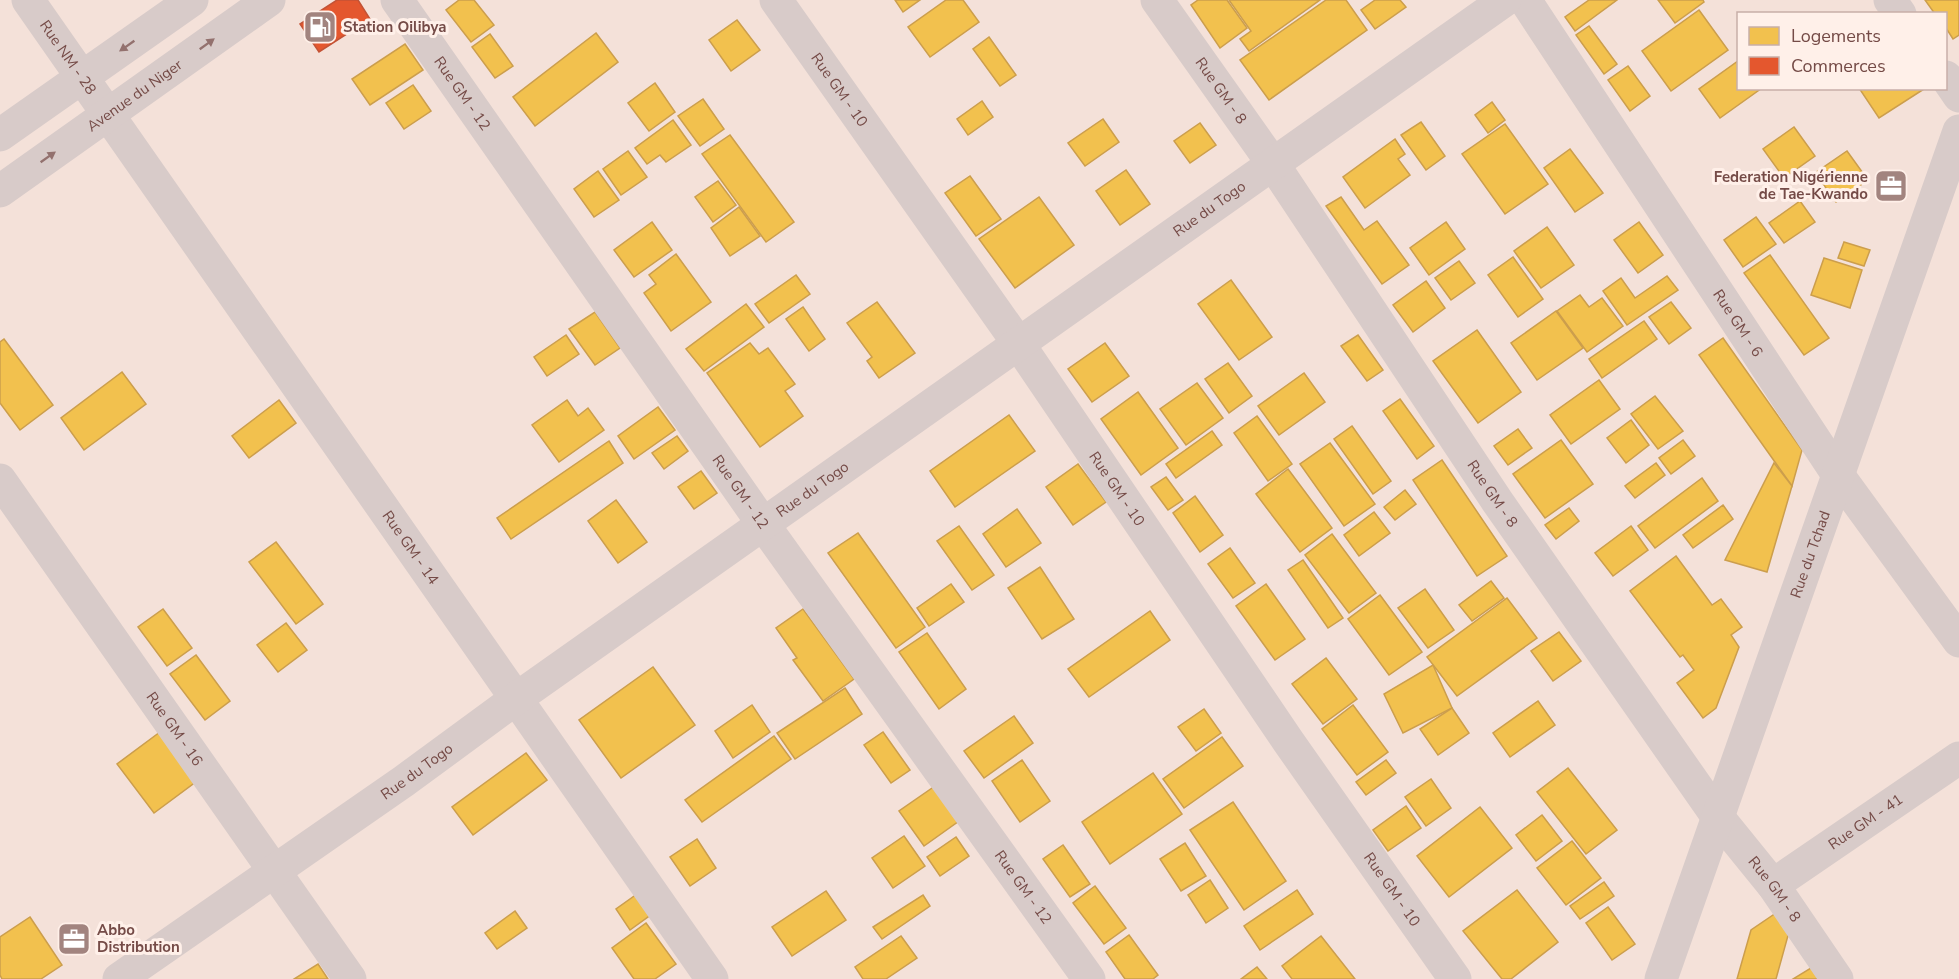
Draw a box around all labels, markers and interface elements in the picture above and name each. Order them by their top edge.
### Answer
fuel station icon: Station Oilibya [302,9,338,45]
legend [1737,12,1947,90]
street label: Rue NM - 28 [35,16,101,99]
place label: Station Oilibya [343,17,446,37]
text: Logements [1791,24,1881,48]
one-way arrow [198,38,214,50]
one-way arrow [120,40,136,52]
street label: Rue GM - 10 [806,49,872,131]
street label: Rue GM - 12 [429,52,495,135]
street label: Rue GM - 8 [1191,53,1252,128]
street label: Avenue du Niger [83,54,187,136]
text: Commerces [1791,54,1886,78]
one-way arrow [40,152,55,164]
place label: Federation Nigérienne de Tae-Kwando [1714,167,1868,204]
office icon: Federation Nigérienne de Tae-Kwando [1873,168,1909,204]
street label: Rue du Togo [1169,176,1250,241]
street label: Rue GM - 6 [1708,285,1768,361]
street label: Rue GM - 10 [1084,448,1149,530]
street label: Rue GM - 12 [708,451,773,533]
street label: Rue GM - 8 [1463,456,1522,531]
street label: Rue du Togo [772,457,853,522]
street label: Rue GM - 14 [378,507,443,589]
street label: Rue du Tchad [1786,508,1835,601]
street label: Rue GM - 16 [142,688,207,770]
street label: Rue du Togo [377,738,457,804]
street label: Rue GM - 41 [1824,789,1907,854]
street label: Rue GM - 12 [990,846,1056,928]
street label: Rue GM - 10 [1359,848,1425,930]
street label: Rue GM - 8 [1744,852,1805,926]
place label: Abbo Distribution [97,920,180,957]
office icon: Abbo Distribution [56,921,92,957]

